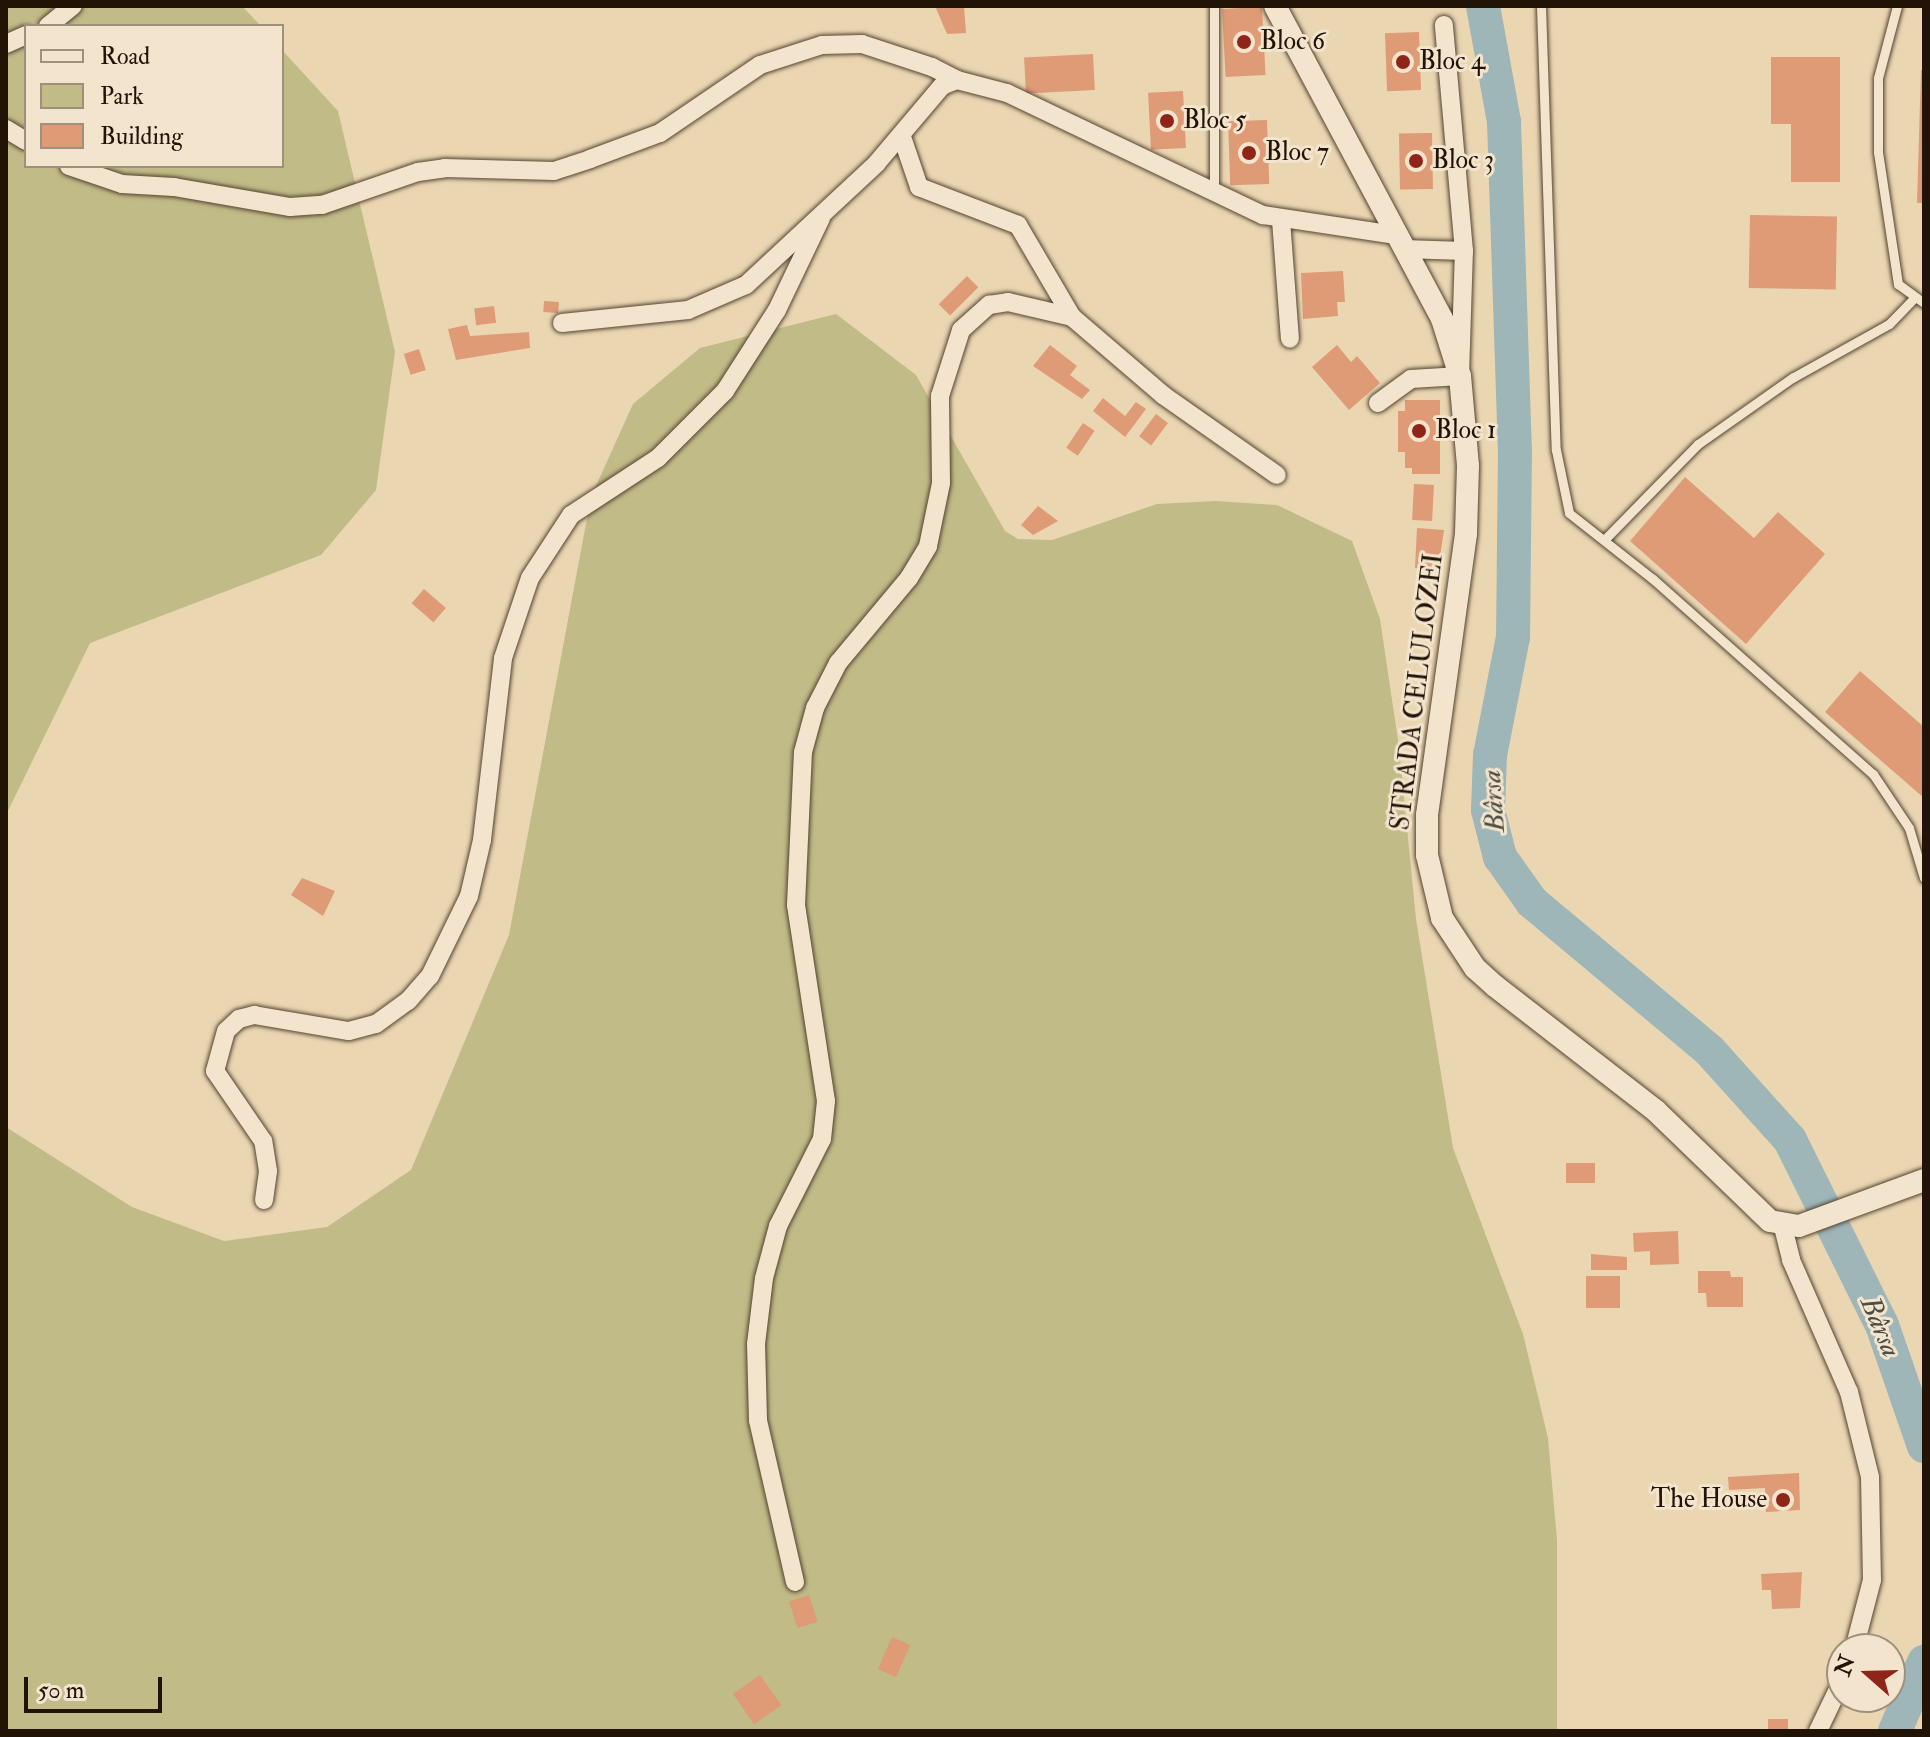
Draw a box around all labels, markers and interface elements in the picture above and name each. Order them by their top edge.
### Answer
legend [24,24,284,168]
place label: Bloc 6 [1260,26,1325,58]
marker: Bloc 6 [1235,33,1253,51]
text: Road [100,41,150,72]
place label: Bloc 4 [1419,46,1485,78]
marker: Bloc 4 [1394,53,1412,71]
text: Park [100,81,144,112]
place label: Bloc 5 [1183,105,1246,137]
marker: Bloc 5 [1158,112,1176,130]
text: Building [100,121,183,152]
place label: Bloc 7 [1265,137,1329,169]
marker: Bloc 7 [1240,144,1258,162]
place label: Bloc 3 [1432,145,1494,177]
marker: Bloc 3 [1407,152,1425,170]
place label: Bloc 1 [1435,415,1496,447]
marker: Bloc 1 [1410,422,1428,440]
street label: STRADA CELULOZEI [1386,552,1450,832]
water label: Bârsa [1475,769,1513,833]
water label: Bârsa [1852,1292,1908,1362]
place label: The House [1651,1484,1767,1516]
marker: The House [1774,1491,1792,1509]
north arrow [1826,1633,1906,1713]
text: N [1829,1651,1862,1680]
scale bar [28,1661,166,1711]
text: 50 m [38,1675,84,1706]

